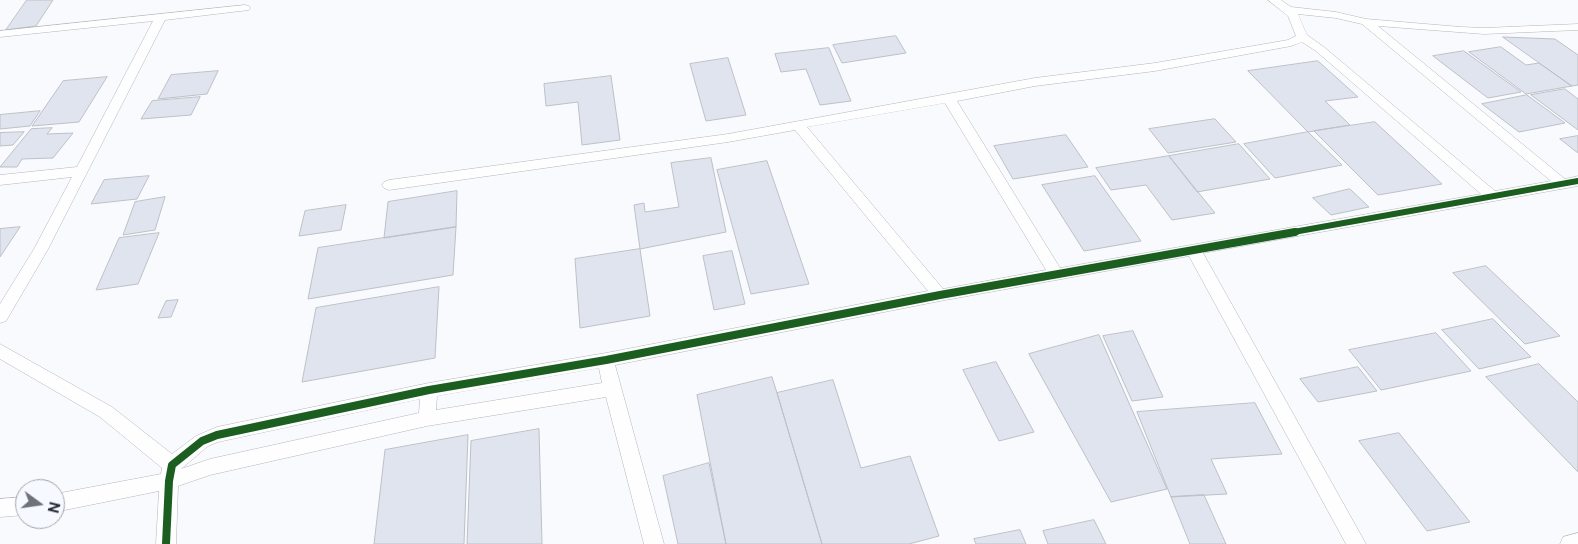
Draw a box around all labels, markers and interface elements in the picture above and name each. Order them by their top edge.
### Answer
north arrow [15,479,65,529]
text: N [44,500,63,515]

